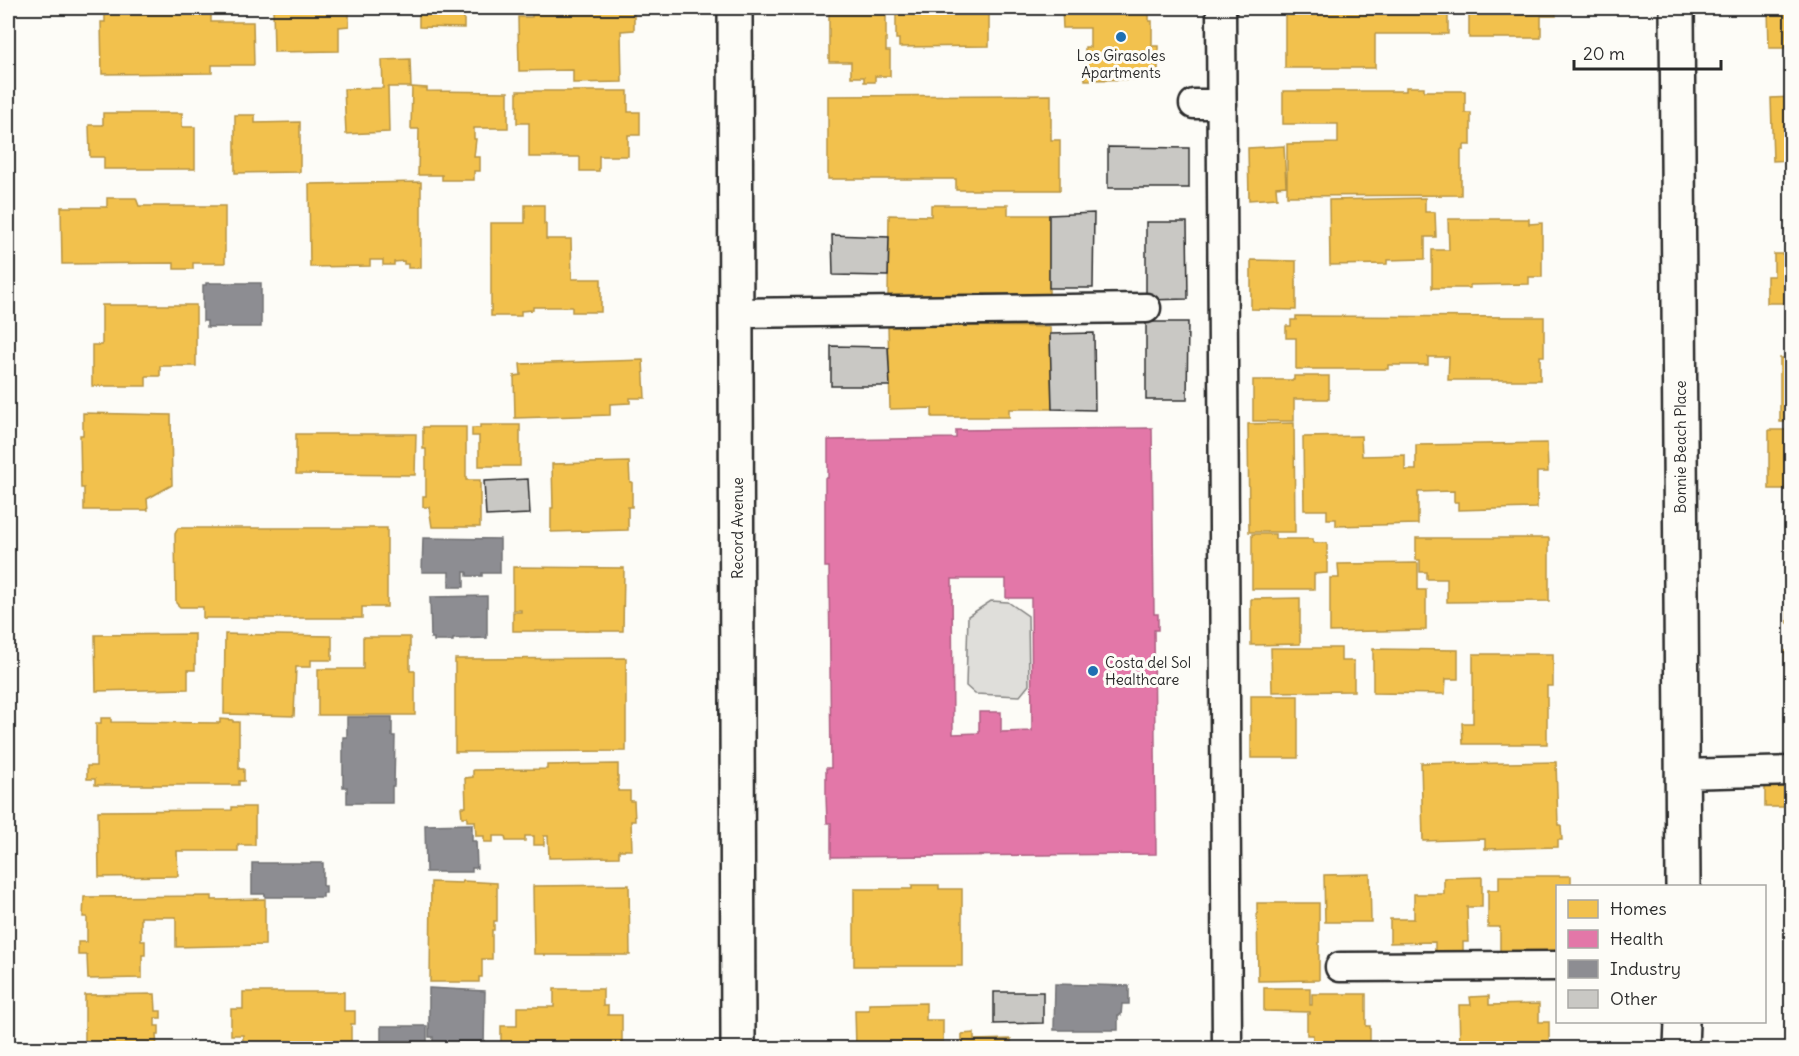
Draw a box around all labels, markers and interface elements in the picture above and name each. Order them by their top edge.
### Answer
marker: Los Girasoles Apartments [1114,30,1128,44]
scale bar [1574,33,1721,71]
text: 20 m [1583,42,1625,65]
place label: Los Girasoles Apartments [1076,46,1166,82]
street label: Bonnie Beach Place [1671,380,1690,514]
street label: Record Avenue [728,477,747,579]
place label: Costa del Sol Healthcare [1105,653,1191,689]
marker: Costa del Sol Healthcare [1086,664,1100,678]
legend [1556,885,1766,1023]
text: Homes [1610,897,1667,920]
text: Health [1610,927,1663,950]
text: Industry [1610,957,1681,980]
text: Other [1610,987,1658,1010]

